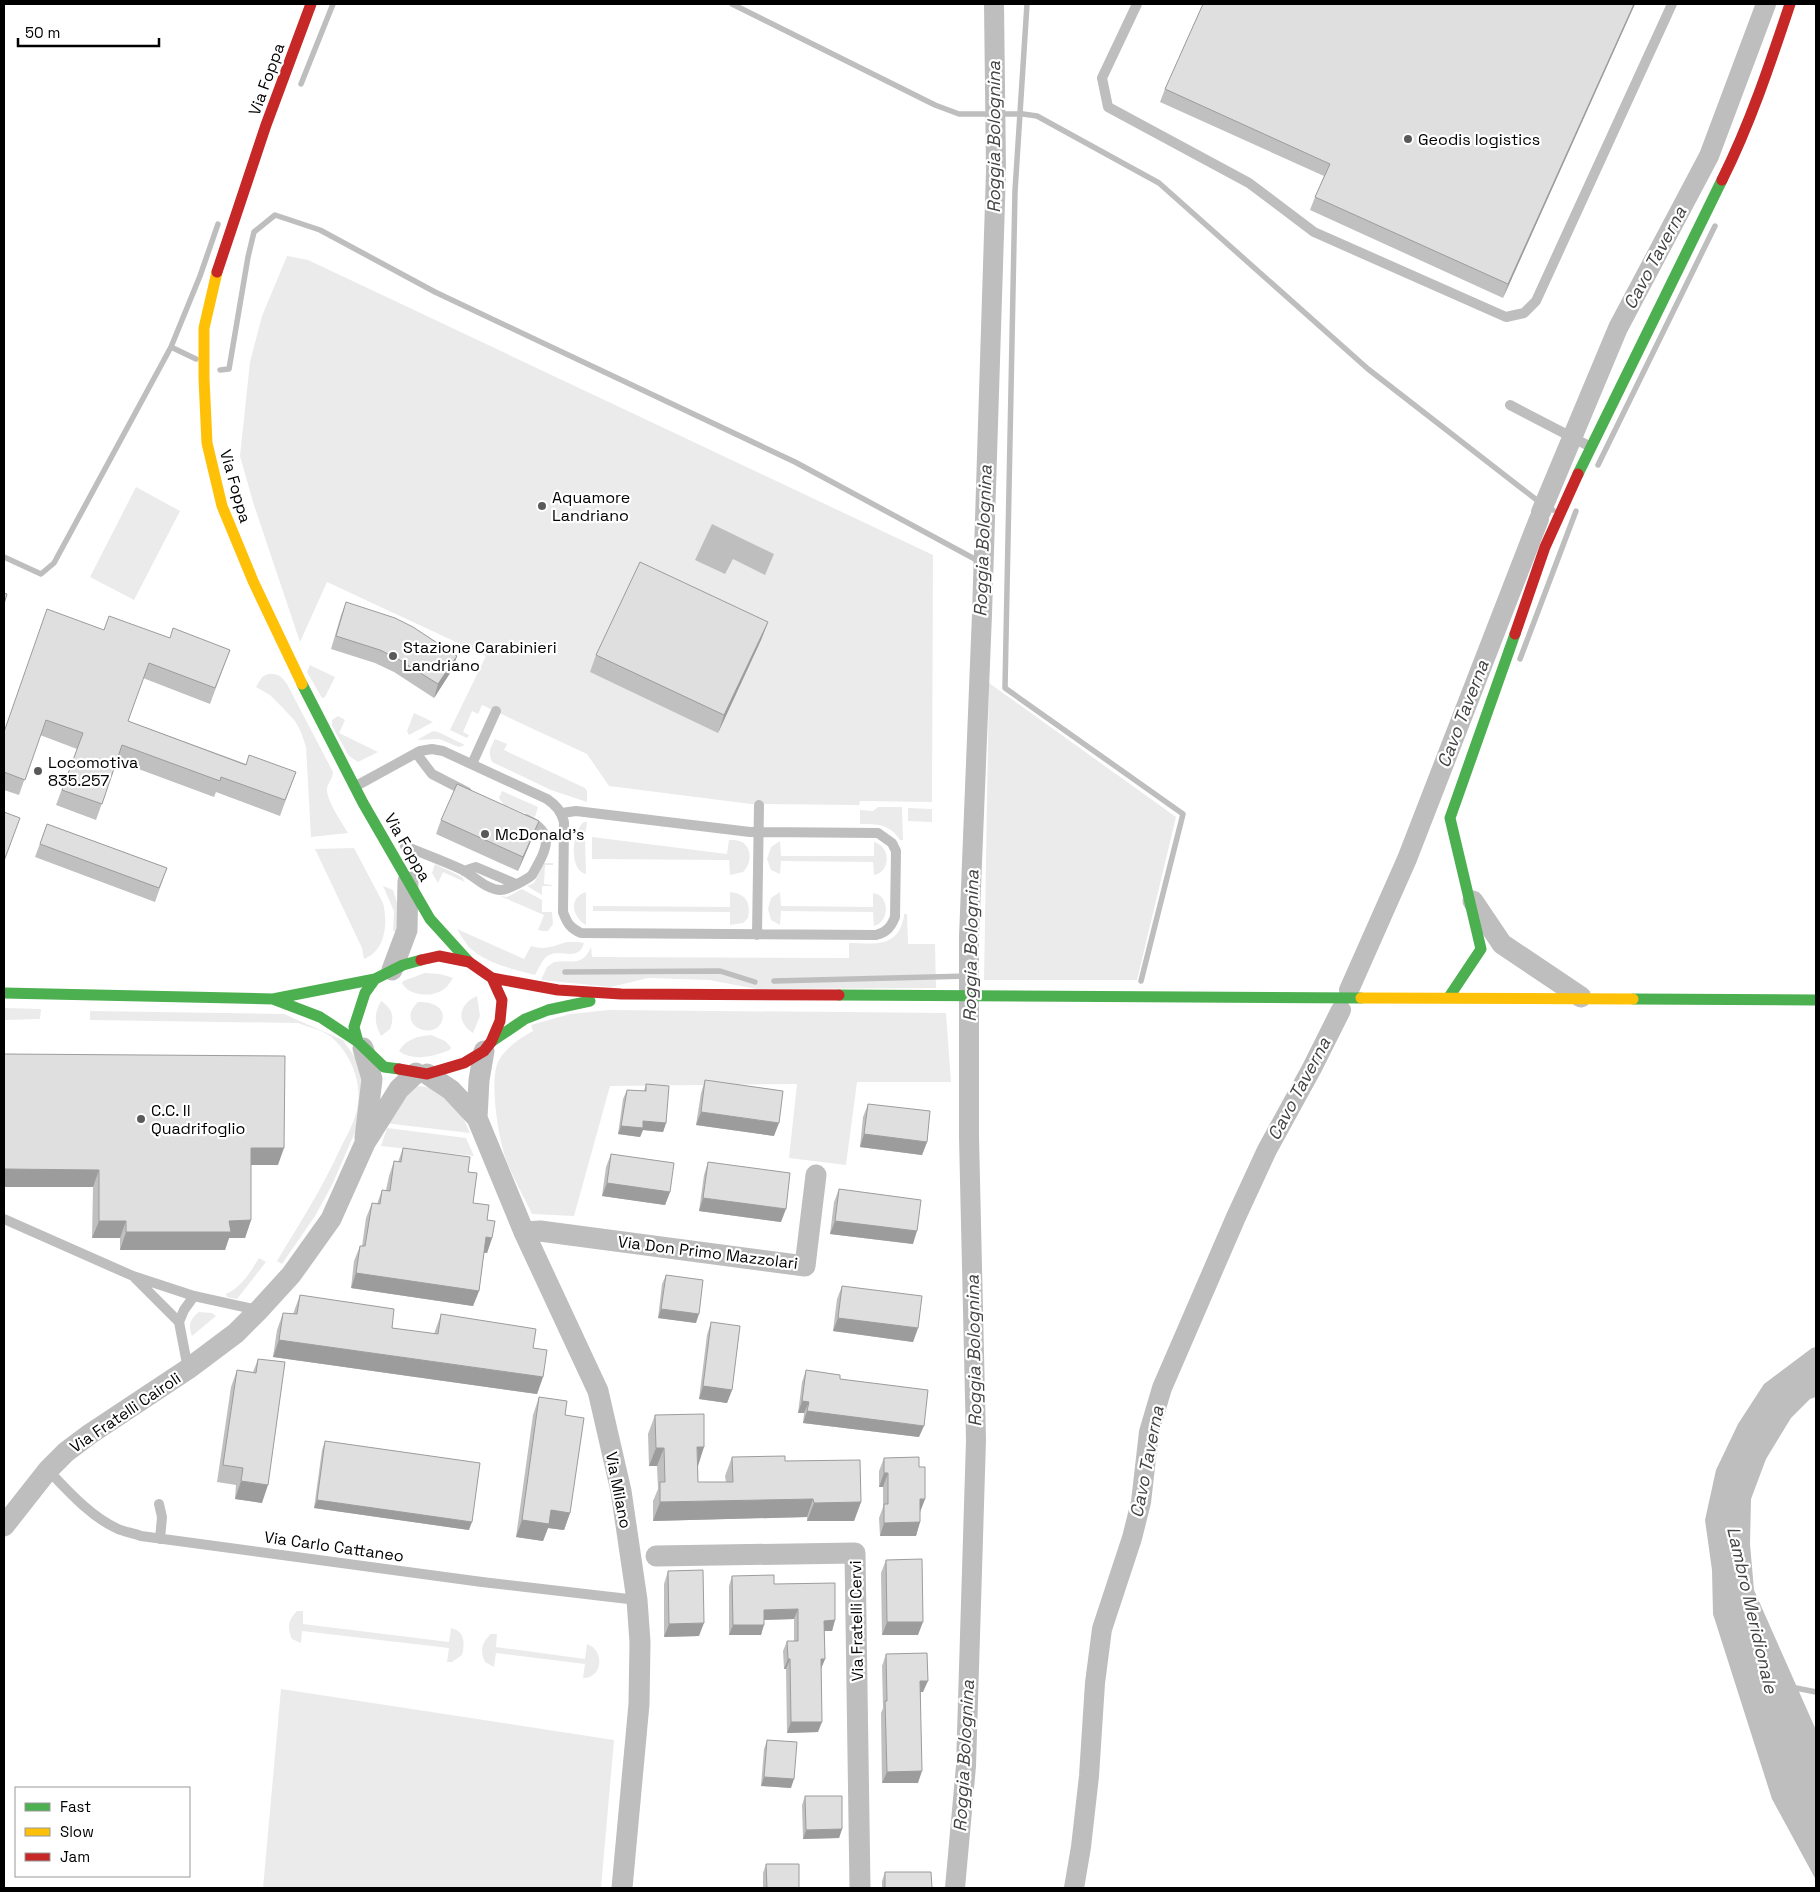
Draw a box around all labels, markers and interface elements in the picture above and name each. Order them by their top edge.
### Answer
scale bar [18,15,159,47]
text: 50 m [25,23,60,42]
street label: Via Foppa [244,40,289,118]
water label: Roggia Bolognina [982,60,1005,213]
place label: Geodis logistics [1418,129,1540,150]
marker: Geodis logistics [1402,133,1414,145]
water label: Cavo Taverna [1618,202,1692,313]
street label: Via Foppa [215,447,256,525]
water label: Roggia Bolognina [968,464,997,617]
place label: Aquamore Landriano [552,487,630,526]
marker: Aquamore Landriano [536,500,548,512]
place label: Stazione Carabinieri Landriano [403,637,557,676]
marker: Stazione Carabinieri Landriano [387,650,399,662]
water label: Cavo Taverna [1432,656,1494,771]
place label: Locomotiva 835.257 [48,752,138,791]
marker: Locomotiva 835.257 [32,765,44,777]
street label: Via Foppa [380,809,436,885]
place label: McDonald's [495,824,585,845]
marker: McDonald's [479,828,491,840]
water label: Roggia Bolognina [958,869,983,1022]
water label: Cavo Taverna [1262,1033,1336,1144]
place label: C.C. Il Quadrifoglio [151,1100,245,1139]
marker: C.C. Il Quadrifoglio [135,1113,147,1125]
street label: Via Don Primo Mazzolari [617,1231,799,1274]
water label: Roggia Bolognina [961,1274,986,1427]
street label: Via Fratelli Cairoli [66,1367,185,1457]
water label: Cavo Taverna [1124,1404,1169,1520]
street label: Via Milano [601,1450,636,1530]
water label: Lambro Meridionale [1722,1524,1783,1697]
street label: Via Carlo Cattaneo [263,1526,405,1567]
street label: Via Fratelli Cervi [845,1560,868,1682]
water label: Roggia Bolognina [948,1679,979,1832]
legend [15,1787,190,1877]
text: Fast [60,1797,91,1816]
text: Slow [60,1822,94,1841]
text: Jam [60,1847,90,1866]

